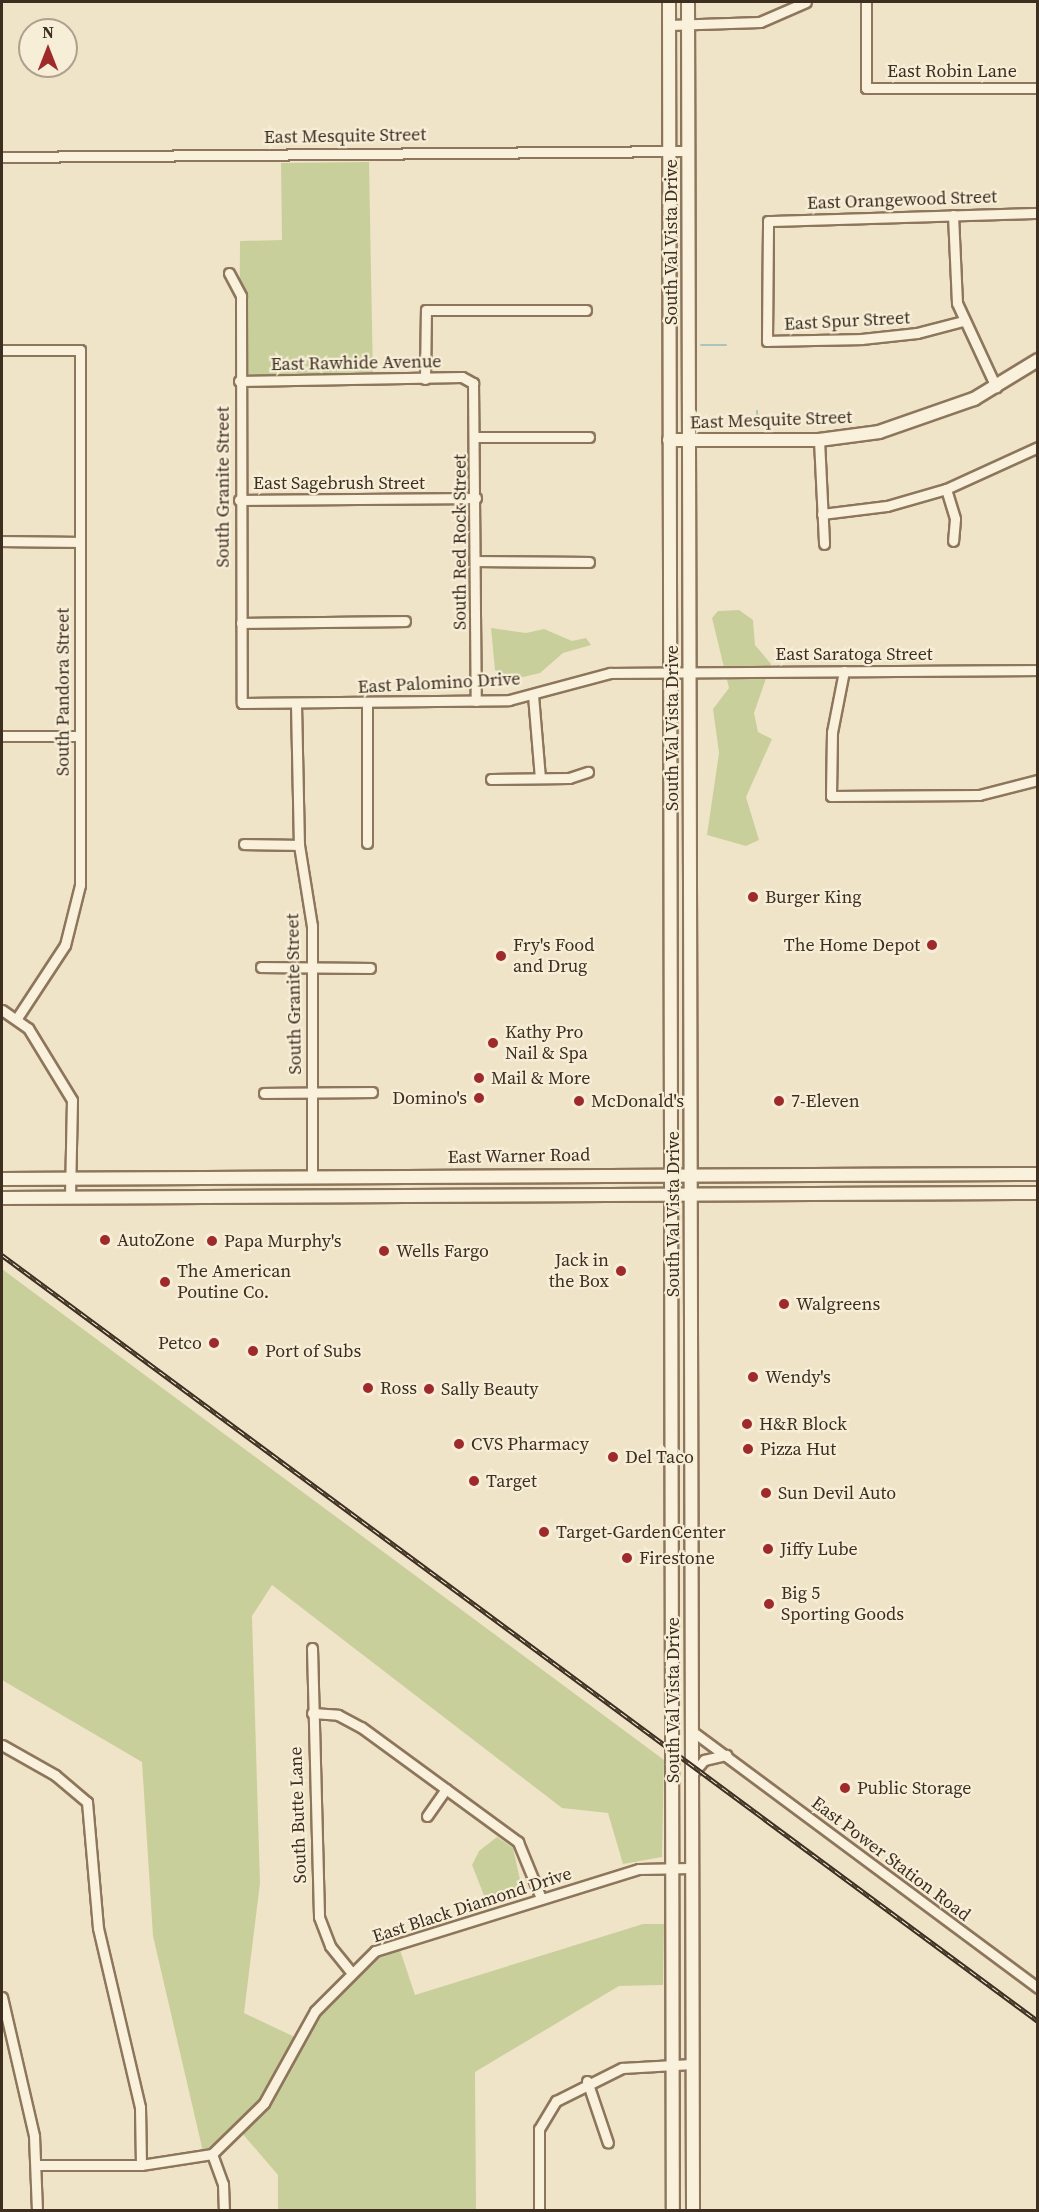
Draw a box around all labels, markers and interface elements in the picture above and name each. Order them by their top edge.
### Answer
north arrow [18,18,78,78]
text: N [42,21,54,43]
street label: East Robin Lane [887,60,1017,82]
street label: East Mesquite Street [264,124,426,148]
street label: South Val Vista Drive [660,158,682,326]
street label: East Orangewood Street [807,186,997,214]
street label: East Spur Street [783,307,911,335]
street label: East Rawhide Avenue [271,351,441,375]
street label: South Granite Street [212,406,234,568]
street label: East Mesquite Street [689,406,853,434]
street label: South Red Rock Street [449,454,471,630]
street label: East Sagebrush Street [253,472,425,494]
street label: South Pandora Street [52,608,74,776]
street label: East Saratoga Street [775,643,933,665]
street label: South Val Vista Drive [661,644,683,812]
street label: East Palomino Drive [357,668,521,698]
place label: Burger King [765,886,862,908]
marker: Burger King [746,890,760,904]
street label: South Granite Street [282,913,306,1075]
place label: The Home Depot [784,934,920,956]
place label: Fry's Food and Drug [513,935,594,978]
marker: The Home Depot [925,938,939,952]
marker: Fry's Food and Drug [494,949,508,963]
place label: Kathy Pro Nail & Spa [505,1022,588,1064]
marker: Kathy Pro Nail & Spa [486,1036,500,1050]
place label: Mail & More [491,1067,590,1089]
marker: Mail & More [472,1071,486,1085]
place label: Domino's [392,1087,467,1109]
place label: McDonald's [591,1090,684,1112]
place label: 7-Eleven [791,1090,860,1112]
marker: Domino's [472,1091,486,1105]
marker: McDonald's [572,1094,586,1108]
marker: 7-Eleven [772,1094,786,1108]
street label: South Val Vista Drive [662,1130,684,1298]
street label: East Warner Road [447,1144,591,1168]
place label: AutoZone [117,1229,195,1251]
place label: Papa Murphy's [224,1230,342,1252]
marker: AutoZone [98,1233,112,1247]
marker: Papa Murphy's [205,1234,219,1248]
place label: Wells Fargo [396,1240,489,1262]
marker: Wells Fargo [377,1244,391,1258]
place label: Jack in the Box [549,1250,609,1292]
place label: The American Poutine Co. [177,1261,291,1304]
marker: Jack in the Box [614,1264,628,1278]
marker: The American Poutine Co. [158,1275,172,1289]
place label: Walgreens [796,1293,880,1315]
marker: Walgreens [777,1297,791,1311]
place label: Petco [158,1332,202,1354]
marker: Petco [207,1336,221,1350]
place label: Port of Subs [265,1340,361,1362]
marker: Port of Subs [246,1344,260,1358]
place label: Wendy's [765,1366,831,1388]
marker: Wendy's [746,1370,760,1384]
place label: Ross [380,1377,417,1399]
place label: Sally Beauty [441,1378,538,1400]
marker: Ross [361,1381,375,1395]
marker: Sally Beauty [422,1382,436,1396]
place label: H&R Block [759,1413,847,1435]
marker: H&R Block [740,1417,754,1431]
place label: CVS Pharmacy [471,1433,589,1455]
marker: CVS Pharmacy [452,1437,466,1451]
place label: Pizza Hut [760,1438,836,1460]
marker: Pizza Hut [741,1442,755,1456]
place label: Del Taco [625,1446,694,1468]
marker: Del Taco [606,1450,620,1464]
place label: Target [486,1470,537,1492]
marker: Target [467,1474,481,1488]
place label: Sun Devil Auto [778,1482,896,1504]
marker: Sun Devil Auto [759,1486,773,1500]
place label: Target-GardenCenter [556,1521,726,1543]
marker: Target-GardenCenter [537,1525,551,1539]
place label: Jiffy Lube [780,1538,858,1560]
marker: Jiffy Lube [761,1542,775,1556]
place label: Firestone [639,1547,715,1569]
marker: Firestone [620,1551,634,1565]
place label: Big 5 Sporting Goods [781,1583,904,1626]
marker: Big 5 Sporting Goods [762,1597,776,1611]
street label: South Val Vista Drive [662,1616,684,1784]
street label: South Butte Lane [285,1746,311,1884]
place label: Public Storage [857,1777,971,1799]
marker: Public Storage [838,1781,852,1795]
street label: East Power Station Road [807,1792,975,1926]
street label: East Black Diamond Drive [370,1863,574,1947]

